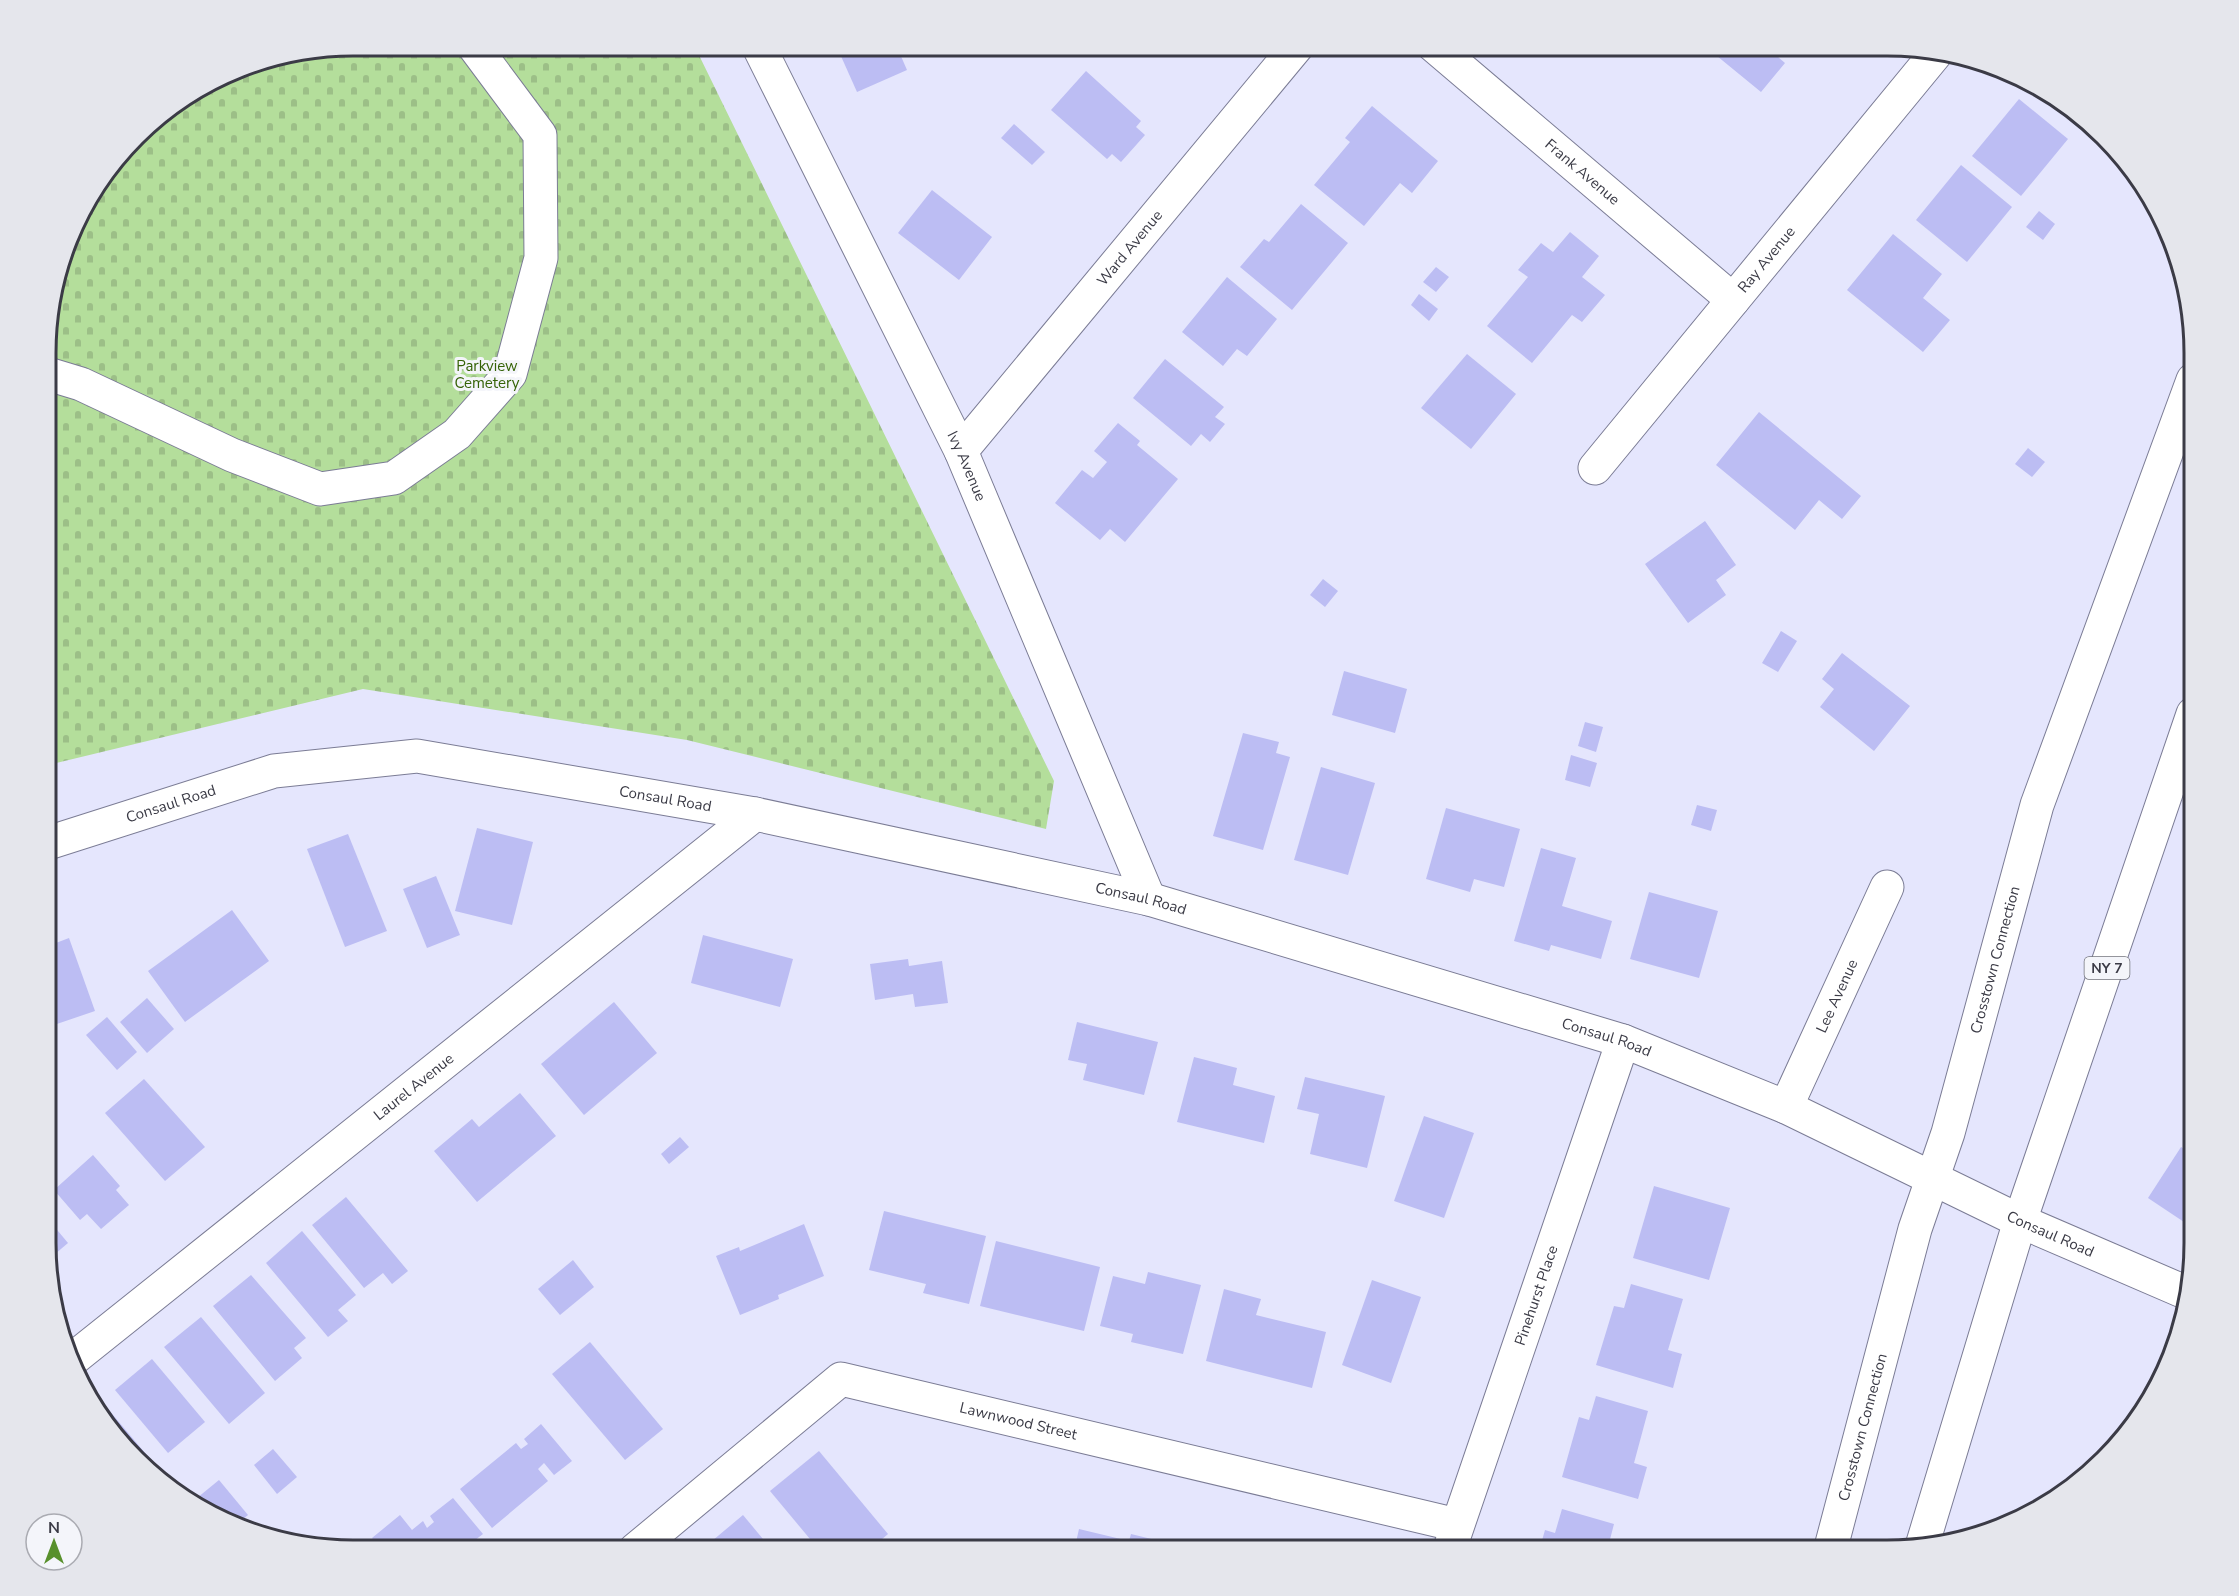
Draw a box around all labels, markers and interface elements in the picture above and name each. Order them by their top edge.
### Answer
street label: Frank Avenue [1541,134,1624,209]
street label: Ward Avenue [1092,206,1167,290]
street label: Ray Avenue [1733,222,1800,297]
park label: Parkview Cemetery [454,356,520,393]
street label: Ivy Avenue [943,428,991,504]
street label: Consaul Road [123,780,218,828]
street label: Consaul Road [618,781,713,816]
street label: Consaul Road [1093,878,1189,920]
street label: Crosstown Connection [1965,884,2025,1036]
street label: Lee Avenue [1811,956,1862,1036]
road number: NY 7 [2084,957,2130,979]
street label: Consaul Road [1559,1013,1654,1061]
street label: Laurel Avenue [369,1049,458,1125]
street label: Consaul Road [2003,1206,2097,1262]
street label: Pinehurst Place [1510,1243,1563,1348]
street label: Crosstown Connection [1834,1351,1892,1503]
street label: Lawnwood Street [958,1397,1080,1445]
north arrow [24,1512,84,1572]
text: N [48,1517,60,1539]

